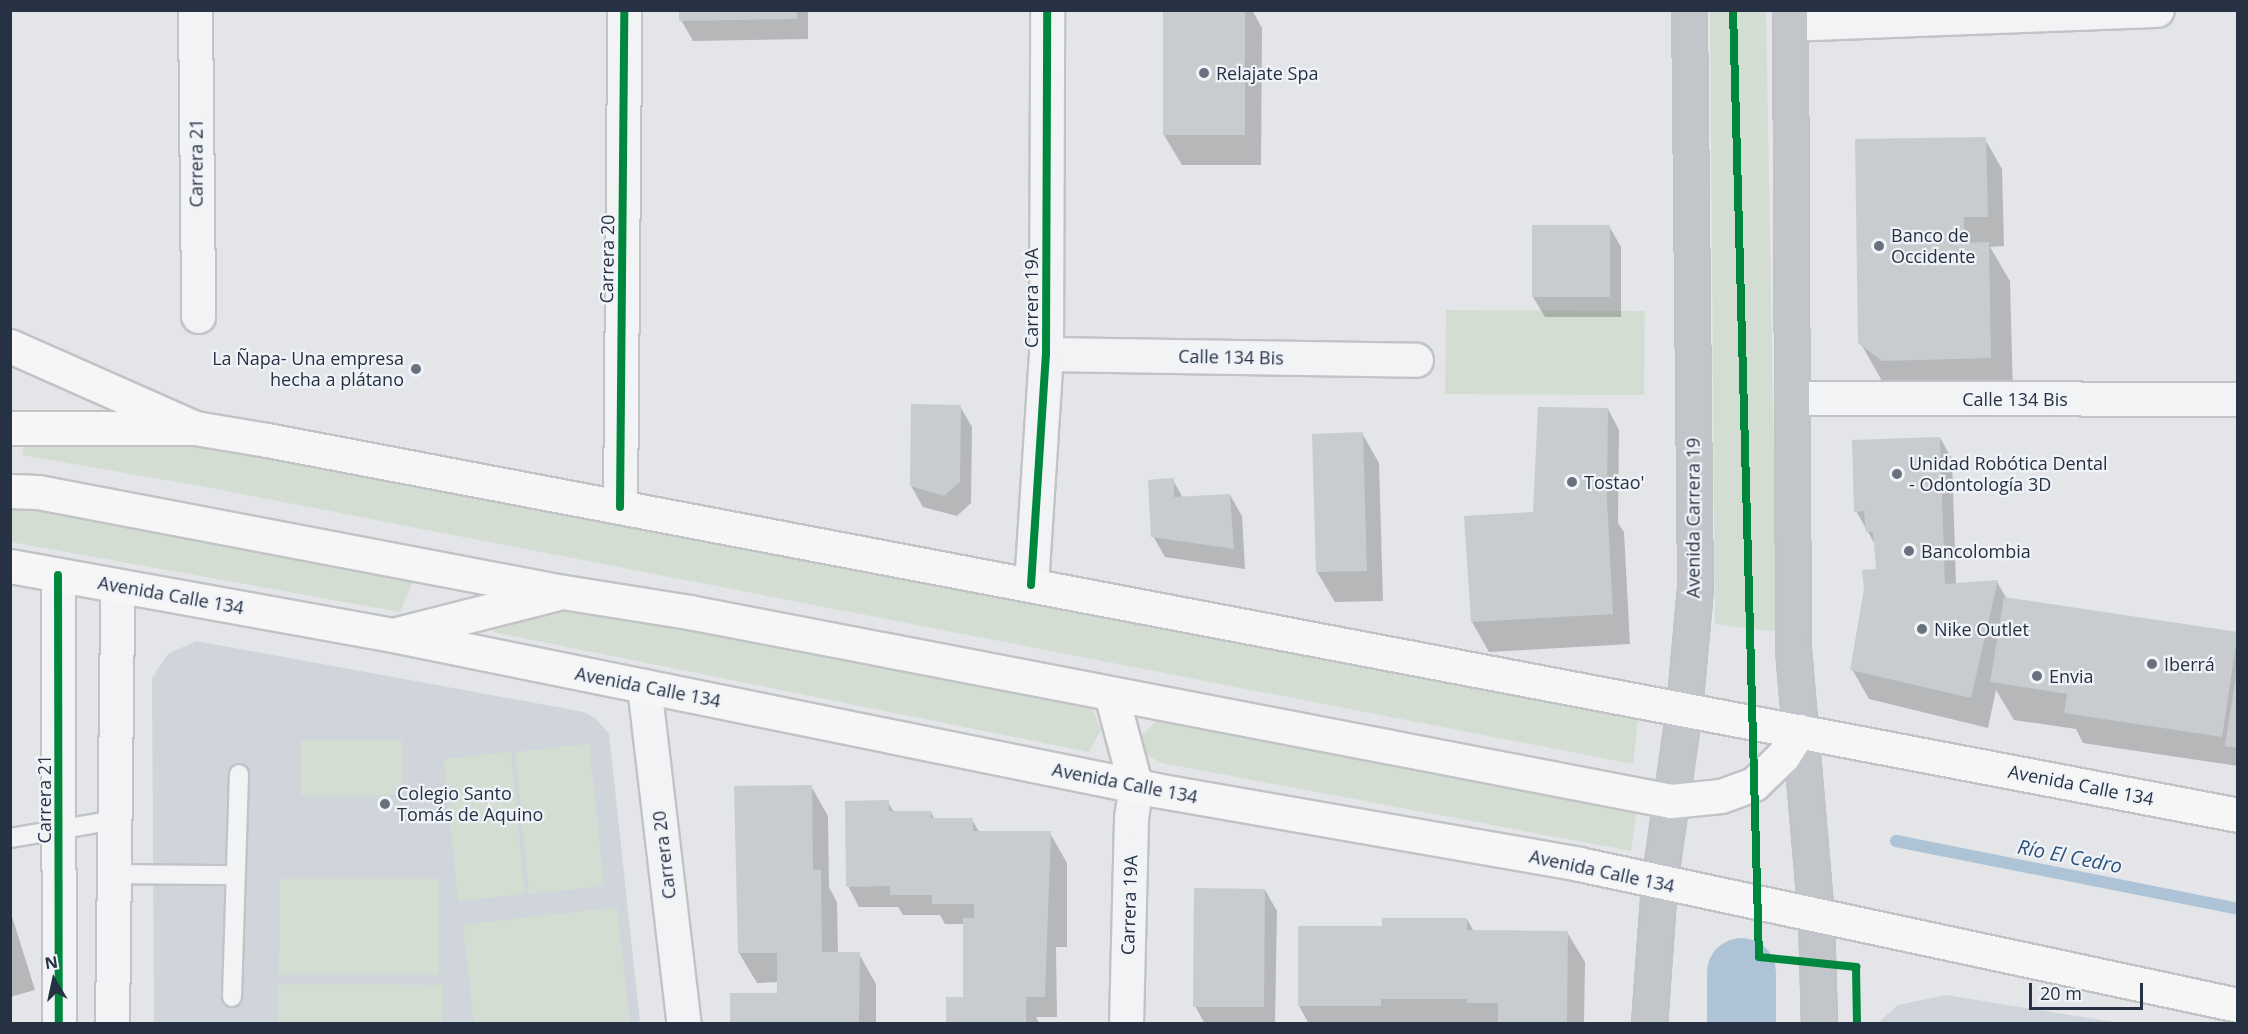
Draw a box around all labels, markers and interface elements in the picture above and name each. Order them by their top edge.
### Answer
place label: Relajate Spa [1216,62,1318,84]
marker: Relajate Spa [1197,66,1211,80]
street label: Carrera 21 [185,119,207,207]
street label: Carrera 20 [595,214,619,304]
place label: Banco de Occidente [1891,225,1975,268]
marker: Banco de Occidente [1872,239,1886,253]
street label: Carrera 19A [1020,248,1042,348]
street label: Calle 134 Bis [1178,345,1284,369]
place label: La Ñapa- Una empresa hecha a plátano [212,348,404,391]
marker: La Ñapa- Una empresa hecha a plátano [409,362,423,376]
street label: Calle 134 Bis [1962,388,2068,410]
street label: Avenida Carrera 19 [1682,438,1704,598]
place label: Unidad Robótica Dental - Odontología 3D [1909,453,2108,496]
marker: Unidad Robótica Dental - Odontología 3D [1890,467,1904,481]
place label: Tostao' [1584,471,1645,493]
marker: Tostao' [1565,475,1579,489]
place label: Bancolombia [1921,540,2031,562]
marker: Bancolombia [1902,544,1916,558]
street label: Avenida Calle 134 [96,572,246,618]
place label: Nike Outlet [1934,618,2029,640]
marker: Nike Outlet [1915,622,1929,636]
place label: Iberrá [2164,653,2215,675]
marker: Iberrá [2145,657,2159,671]
street label: Avenida Calle 134 [573,662,723,712]
place label: Envia [2049,665,2094,687]
marker: Envia [2030,669,2044,683]
street label: Carrera 21 [33,755,55,843]
street label: Avenida Calle 134 [1050,758,1200,808]
street label: Avenida Calle 134 [2006,760,2156,810]
place label: Colegio Santo Tomás de Aquino [397,783,543,826]
marker: Colegio Santo Tomás de Aquino [378,797,392,811]
street label: Carrera 20 [648,810,680,900]
water label: Río El Cedro [2016,834,2124,878]
street label: Avenida Calle 134 [1527,845,1677,897]
street label: Carrera 19A [1116,855,1142,955]
north arrow [24,950,84,1010]
text: N [43,950,59,974]
scale bar [2032,971,2146,1009]
text: 20 m [2040,981,2082,1005]

